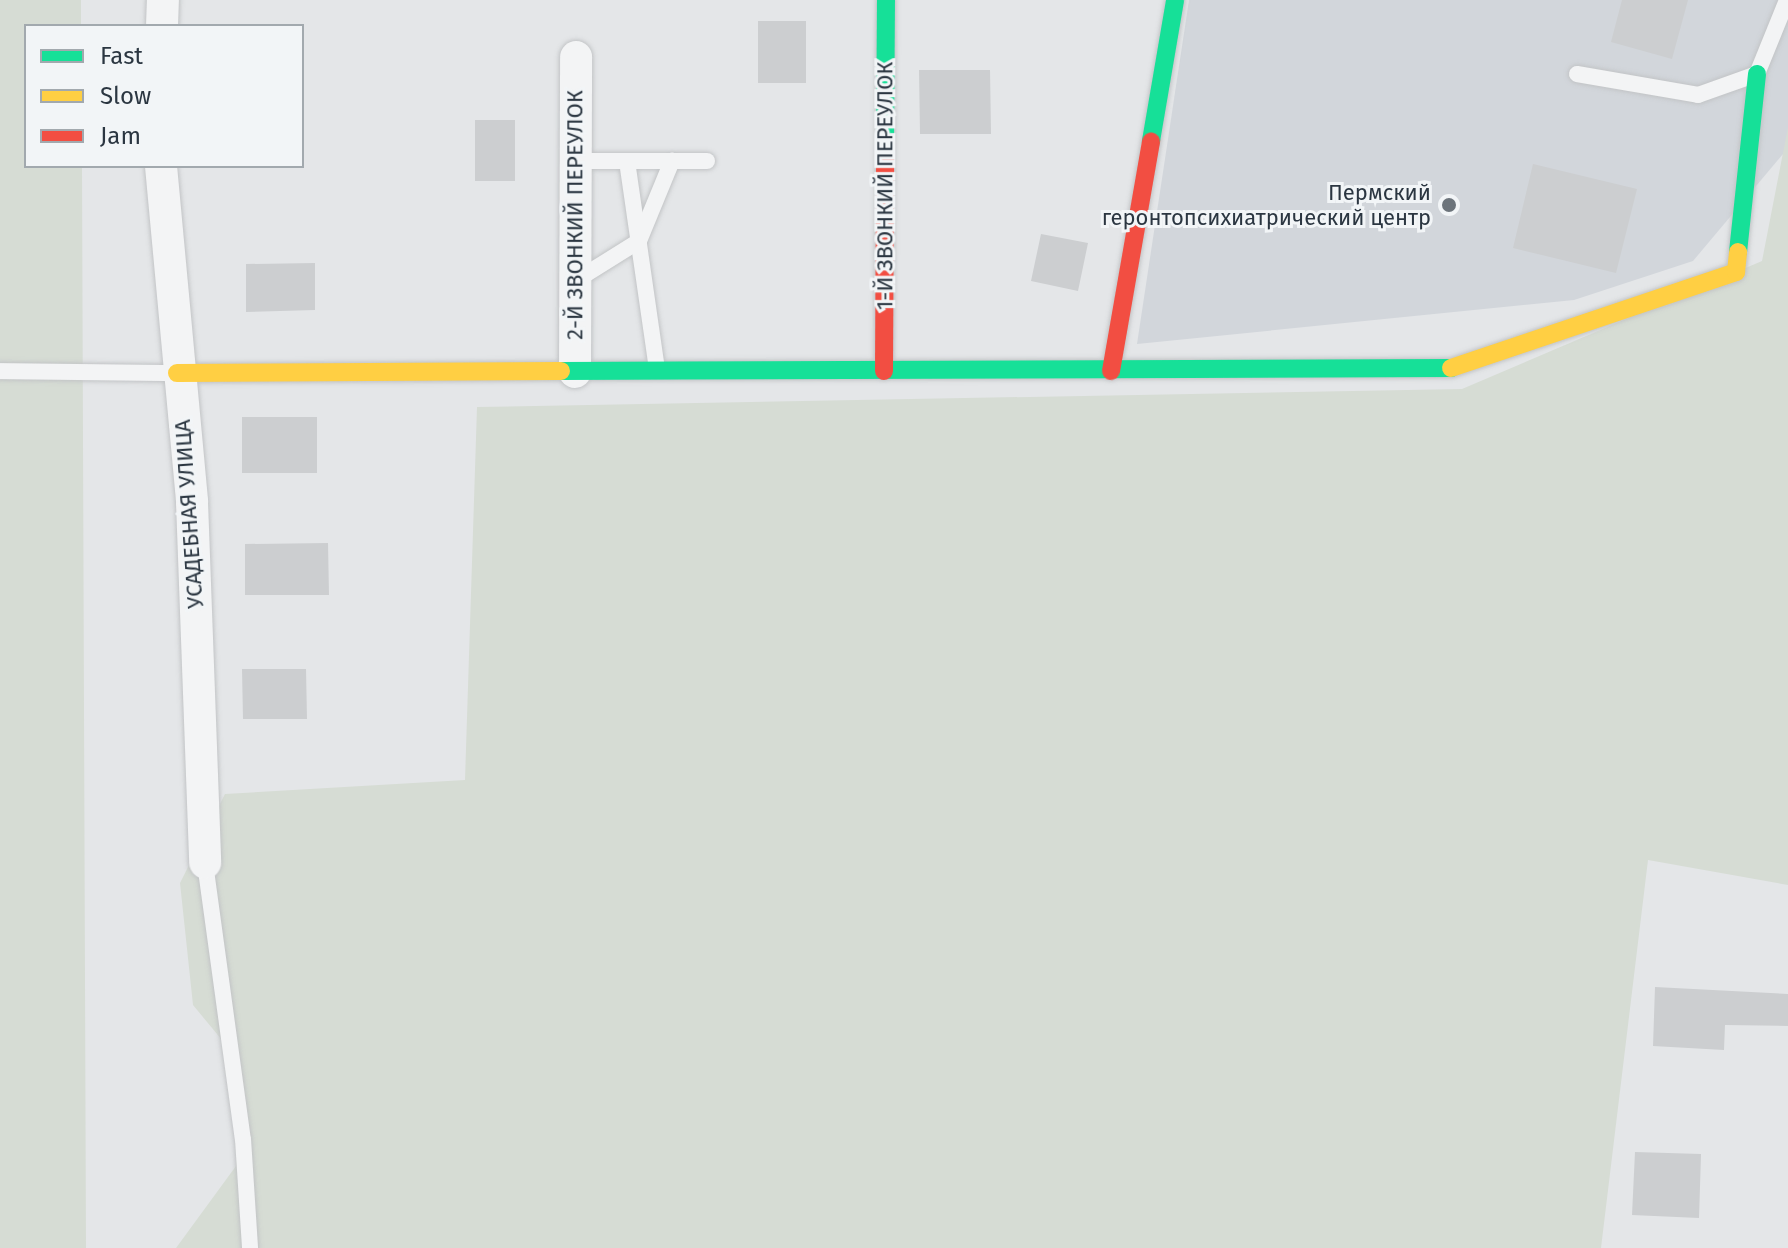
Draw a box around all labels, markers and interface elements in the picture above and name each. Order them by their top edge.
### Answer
legend [24,24,304,168]
text: Fast [100,42,143,70]
street label: 1-Й ЗВОНКИЙ ПЕРЕУЛОК [872,62,898,310]
text: Slow [100,82,151,110]
street label: 2-Й ЗВОНКИЙ ПЕРЕУЛОК [562,90,588,340]
text: Jam [100,122,141,150]
place label: Пермский геронтопсихиатрический центр [1102,179,1431,230]
marker: Пермский геронтопсихиатрический центр [1438,194,1460,216]
street label: УСАДЕБНАЯ УЛИЦА [169,419,209,609]

